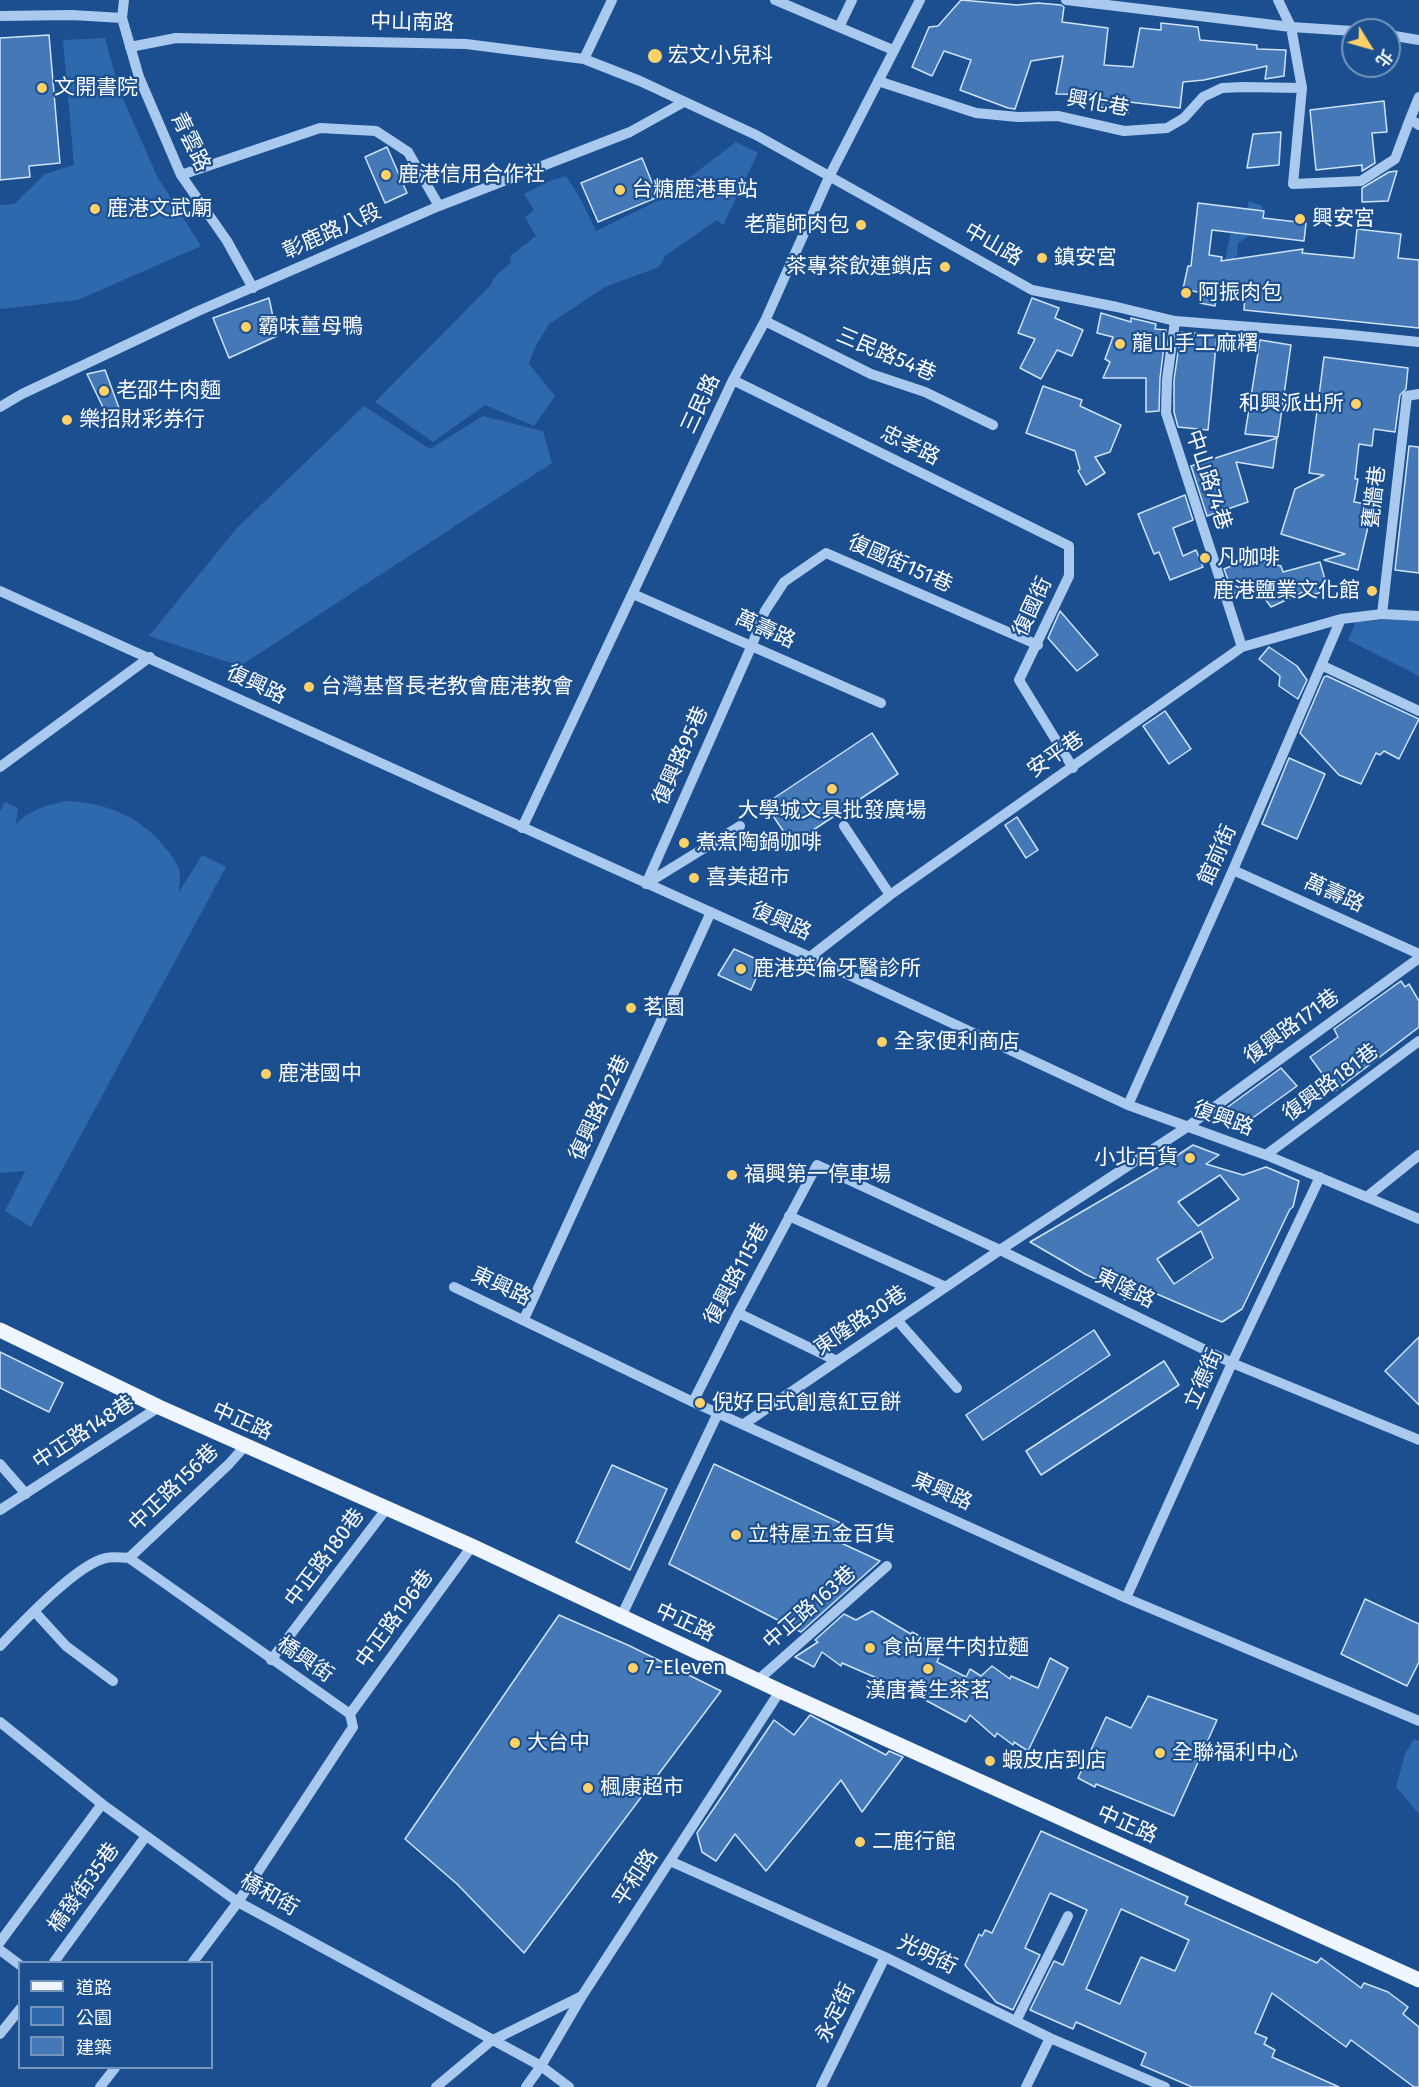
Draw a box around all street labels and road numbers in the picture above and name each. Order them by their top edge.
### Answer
street label: 中山南路 [370,10,454,36]
street label: 興化巷 [1065,86,1131,122]
street label: 青雲路 [165,108,215,176]
street label: 彰鹿路八段 [279,199,385,265]
street label: 中山路 [959,218,1027,272]
street label: 三民路54巷 [832,323,940,387]
street label: 三民路 [676,370,726,438]
street label: 忠孝路 [876,421,944,471]
street label: 中山路74巷 [1180,427,1236,533]
street label: 甕牆巷 [1359,464,1391,530]
street label: 復國街151巷 [844,530,956,598]
street label: 復國街 [1008,573,1058,641]
street label: 萬壽路 [731,606,799,654]
street label: 復興路 [222,660,290,710]
street label: 復興路95巷 [648,703,714,809]
street label: 安平巷 [1023,727,1089,783]
street label: 館前街 [1194,821,1242,889]
street label: 萬壽路 [1300,870,1368,918]
street label: 復興路 [747,898,815,946]
street label: 復興路171巷 [1240,984,1344,1070]
street label: 復興路181巷 [1278,1039,1384,1127]
street label: 復興路122巷 [565,1051,635,1165]
street label: 復興路 [1189,1096,1257,1142]
street label: 復興路115巷 [699,1218,775,1330]
street label: 東興路 [467,1262,535,1312]
street label: 東隆路 [1091,1264,1159,1314]
street label: 東隆路30巷 [810,1281,912,1361]
street label: 立德街 [1180,1345,1228,1413]
street label: 中正路148巷 [29,1391,139,1475]
street label: 中正路 [208,1398,276,1446]
street label: 中正路156巷 [124,1439,224,1537]
street label: 東興路 [908,1468,976,1516]
street label: 中正路180巷 [280,1504,370,1612]
street label: 中正路163巷 [759,1561,861,1655]
street label: 中正路196巷 [351,1565,439,1673]
street label: 中正路 [651,1598,719,1648]
street label: 橋興街 [272,1632,338,1688]
street label: 中正路 [1093,1801,1161,1849]
street label: 橋發街35巷 [43,1838,125,1938]
street label: 平和路 [608,1845,664,1911]
street label: 橋和街 [235,1868,303,1922]
street label: 光明街 [893,1930,961,1980]
street label: 永定街 [811,1979,861,2047]

